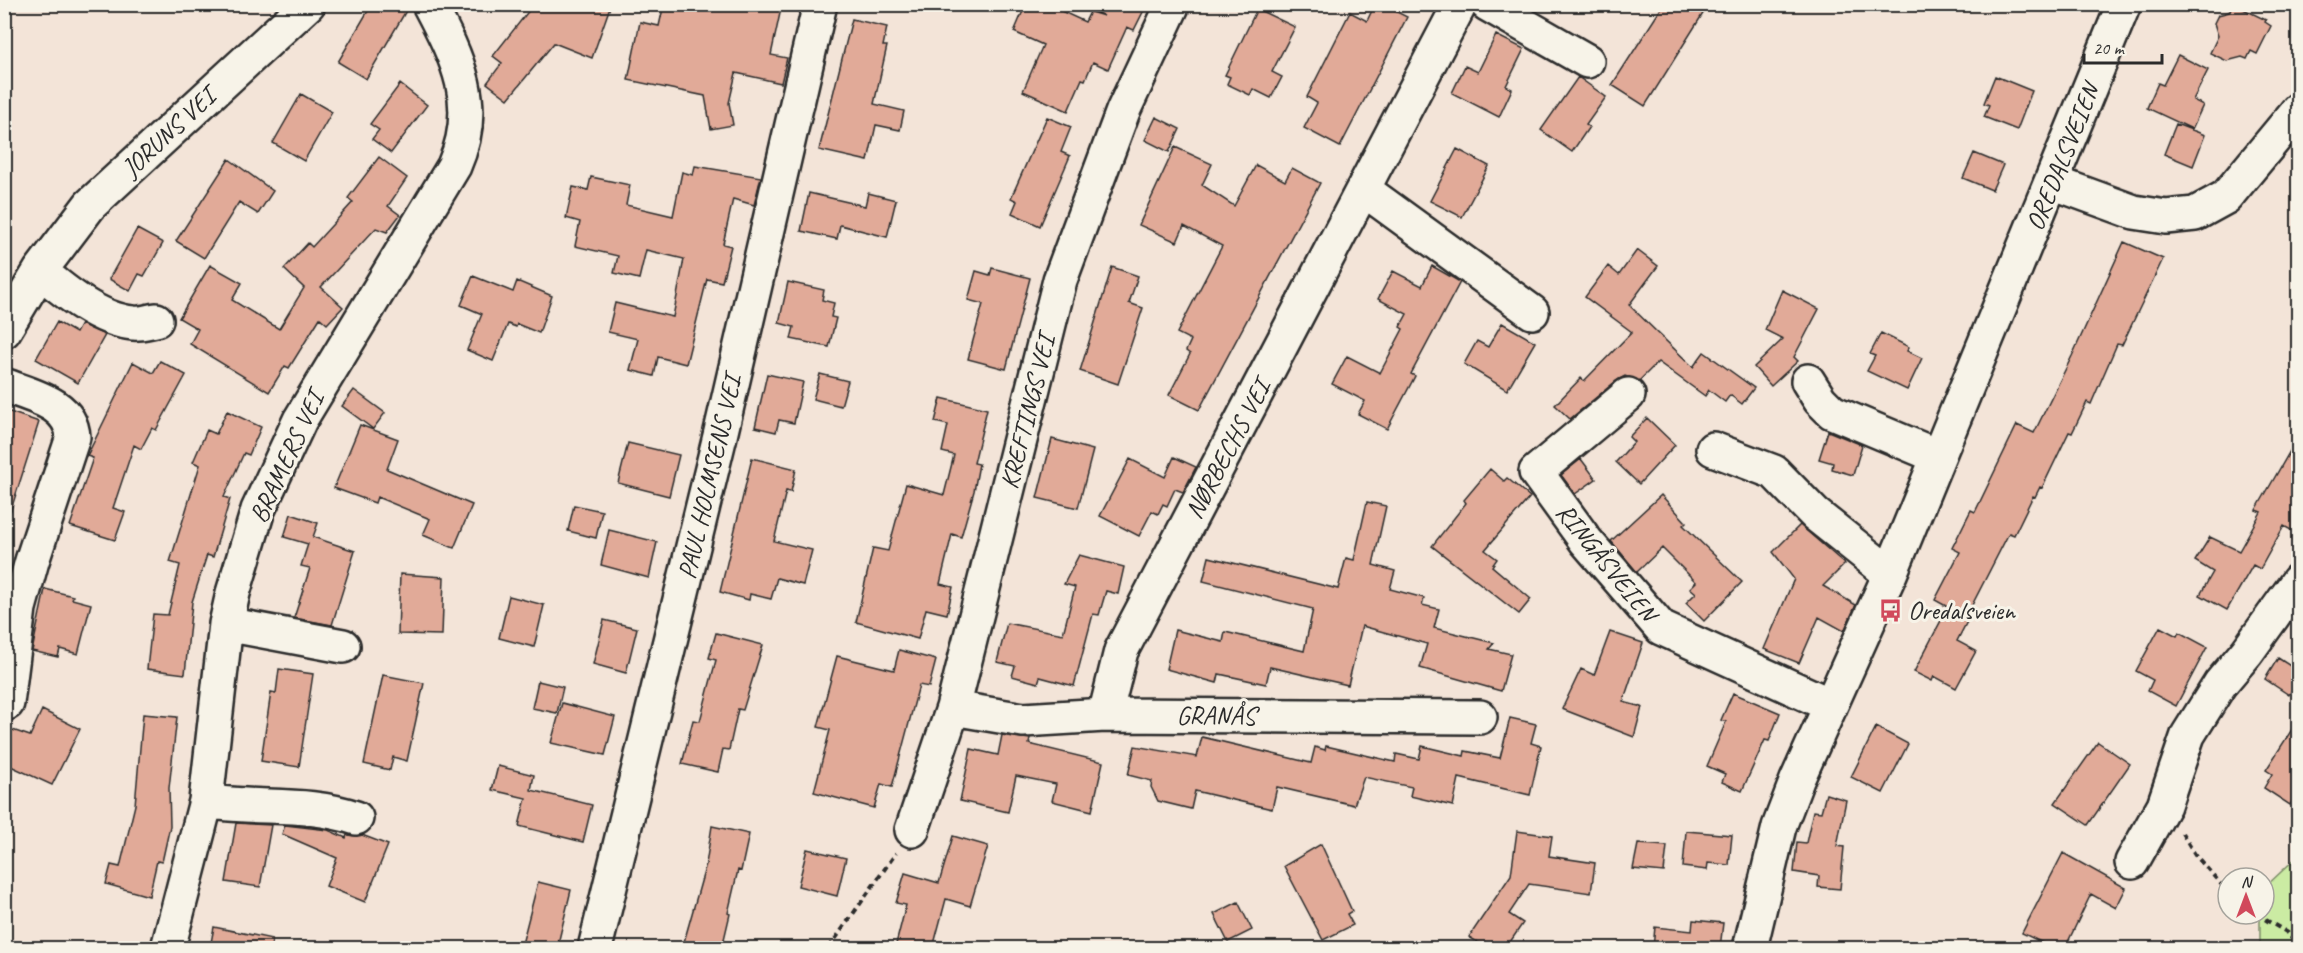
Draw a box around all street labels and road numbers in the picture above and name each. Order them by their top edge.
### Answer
street label: OREDALSVEIEN [2018,75,2108,235]
street label: JORUNS VEI [113,77,226,185]
street label: KREFTINGS VEI [992,327,1064,492]
street label: PAUL HOLMSENS VEI [670,367,750,582]
street label: NØRBECHS VEI [1177,369,1280,524]
street label: BRAMERS VEI [242,381,334,528]
street label: RINGÅSVEIEN [1549,496,1667,632]
street label: GRANÅS [1177,699,1261,732]

